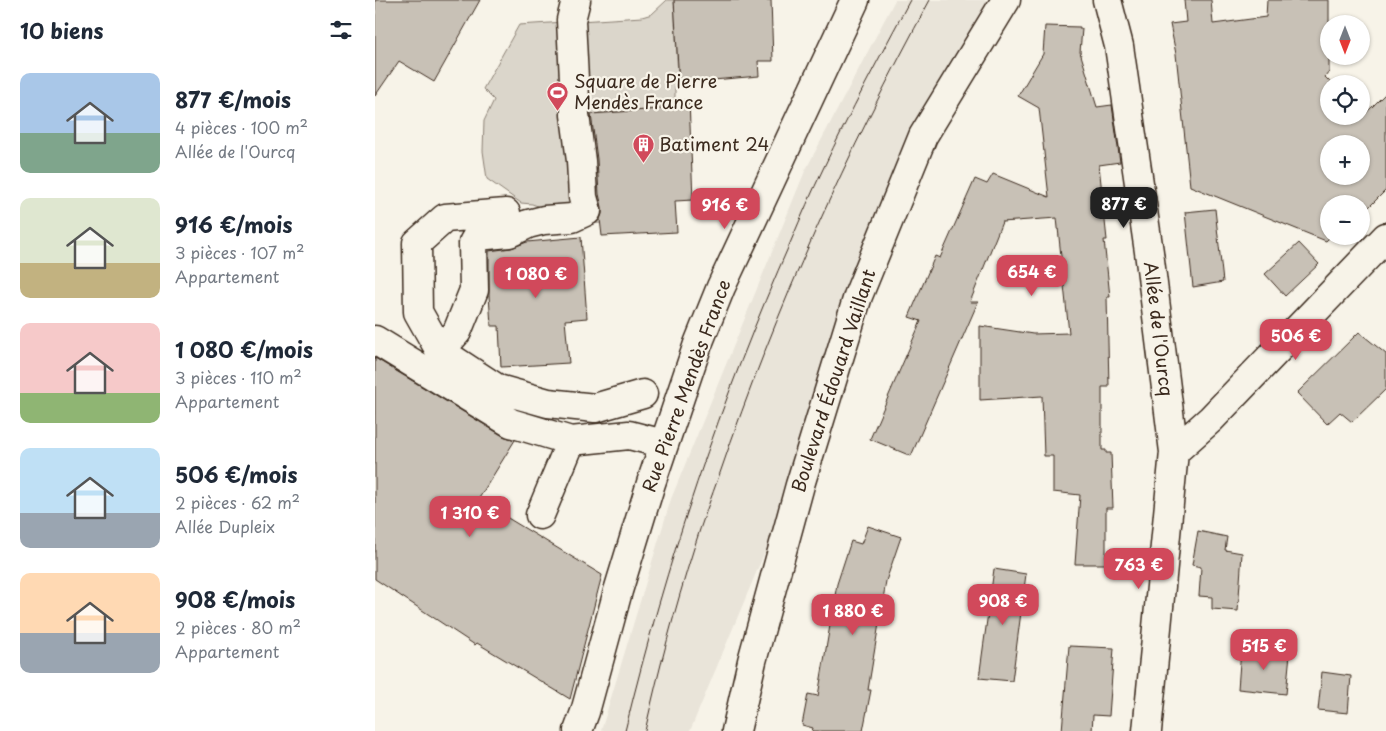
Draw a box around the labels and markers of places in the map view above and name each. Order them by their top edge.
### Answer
place label: Square de Pierre Mendès France [574,67,717,115]
sports icon: Square de Pierre Mendès France [546,80,570,111]
place label: Batiment 24 [659,130,769,157]
building icon: Batiment 24 [631,133,655,164]
pin: 877 € [1089,186,1159,229]
pin: 916 € [690,188,760,230]
pin: 654 € [997,254,1067,297]
pin: 1 080 € [490,256,582,299]
pin: 506 € [1261,318,1331,361]
pin: 1 310 € [424,496,516,538]
pin: 763 € [1104,548,1174,590]
pin: 908 € [968,584,1038,626]
pin: 1 880 € [807,594,899,636]
pin: 515 € [1229,628,1299,671]

